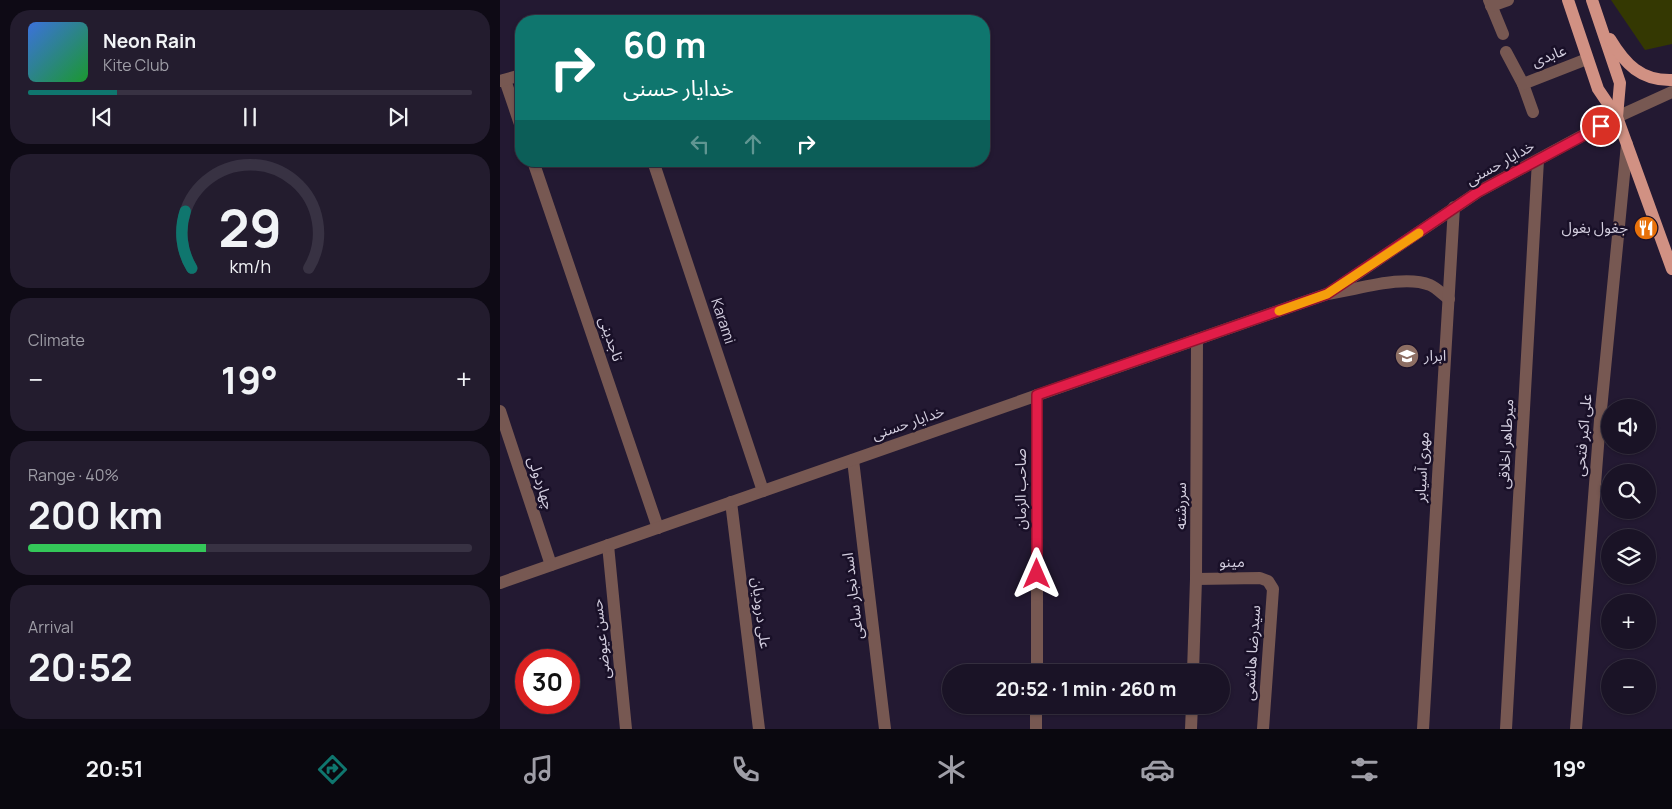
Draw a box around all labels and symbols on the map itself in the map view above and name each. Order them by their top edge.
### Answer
street label: عابدی [1529,39,1569,72]
pin [1580,105,1622,147]
street label: خدایار حسنی [1462,135,1538,190]
restaurant icon: جغول بغول [1633,215,1659,241]
place label: جغول بغول [1561,217,1628,238]
street label: Karami [706,295,741,346]
street label: تاجدینی [594,314,629,364]
school or university icon: ابرار [1394,343,1420,369]
place label: ابرار [1423,345,1446,366]
street label: علی اکبر فتحی [1568,392,1597,477]
street label: میرطاهر اخلاقی [1493,398,1518,490]
street label: خدایار حسنی [869,400,947,445]
street label: مهری آسیابر [1409,431,1434,504]
street label: صاحب الزمان [1010,448,1031,530]
street label: چهاردولی [523,454,560,512]
street label: سررشته [1170,482,1191,530]
position arrow [1010,547,1062,599]
street label: اسد نجار ساعی [837,551,868,641]
street label: مینو [1219,551,1245,572]
street label: علی درودیان [747,576,776,650]
street label: حسن عیوضی [586,598,615,680]
street label: سیدرضا هاشمی [1238,604,1265,701]
speed limit sign: 30 [515,649,580,714]

